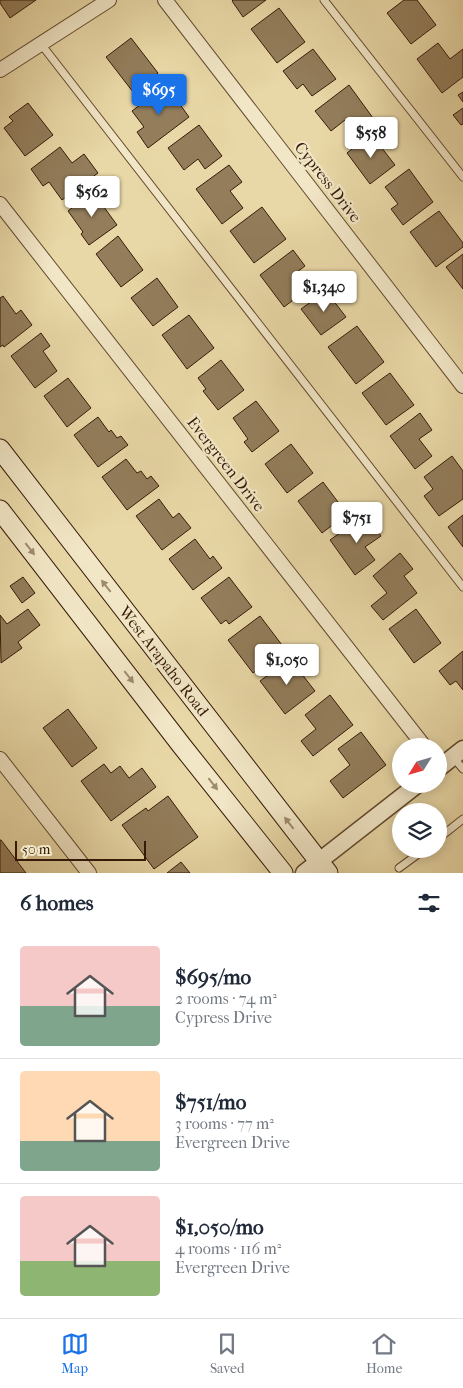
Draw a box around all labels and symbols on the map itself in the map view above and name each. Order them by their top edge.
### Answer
pin: $695 [129,74,189,116]
pin: $558 [341,116,401,159]
street label: Cypress Drive [291,138,365,226]
pin: $562 [62,176,122,218]
pin: $1,340 [283,270,365,313]
street label: Evergreen Drive [183,413,269,515]
pin: $751 [327,502,387,544]
one-way arrow [24,542,35,555]
one-way arrow [100,580,111,593]
street label: West Arapaho Road [115,601,213,720]
pin: $1,050 [246,644,328,686]
one-way arrow [124,670,135,683]
north arrow [392,738,448,792]
one-way arrow [207,777,218,790]
one-way arrow [283,816,294,829]
scale bar [15,838,146,861]

